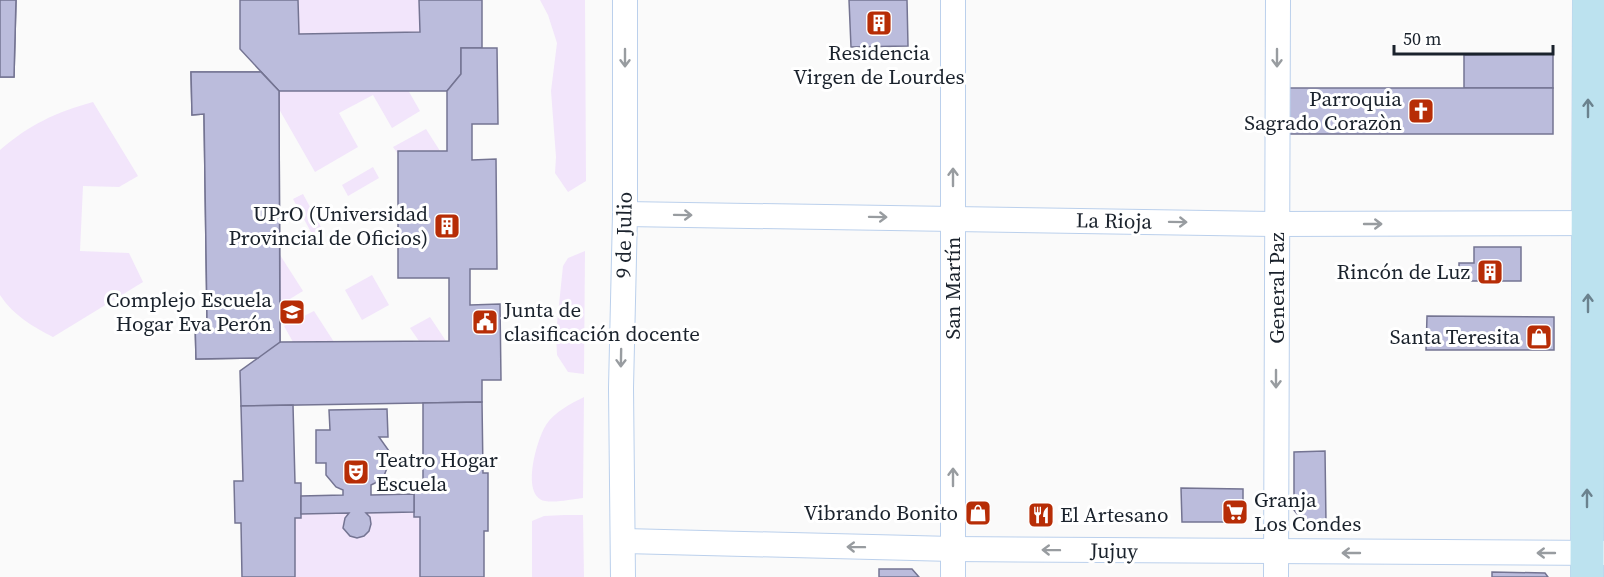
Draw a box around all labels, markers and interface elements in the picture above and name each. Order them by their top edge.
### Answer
building icon: Residencia Virgen de Lourdes [864,8,894,38]
scale bar [1394,18,1553,56]
text: 50 m [1403,26,1441,51]
place label: Residencia Virgen de Lourdes [793,38,965,91]
one-way arrow [619,48,631,68]
one-way arrow [1271,48,1283,68]
place label: Parroquia Sagrado Corazòn [1244,84,1402,137]
church icon: Parroquia Sagrado Corazòn [1406,96,1436,126]
one-way arrow [1583,98,1594,118]
one-way arrow [947,167,959,187]
street label: 9 de Julio [608,192,639,278]
place label: UPrO (Universidad Provincial de Oficios) [229,199,428,252]
street label: La Rioja [1076,205,1153,236]
one-way arrow [673,209,693,221]
building icon: UPrO (Universidad Provincial de Oficios) [432,211,462,241]
one-way arrow [868,211,888,223]
one-way arrow [1168,216,1188,228]
one-way arrow [1363,218,1383,230]
street label: General Paz [1262,232,1291,344]
street label: San Martín [938,236,967,340]
place label: Rincón de Luz [1337,257,1470,286]
building icon: Rincón de Luz [1475,257,1505,287]
place label: Complejo Escuela Hogar Eva Perón [106,285,272,338]
one-way arrow [1582,293,1594,313]
place label: Junta de clasificación docente [503,295,700,348]
school or university icon: Complejo Escuela Hogar Eva Perón [277,297,307,327]
public building icon: Junta de clasificación docente [470,307,500,337]
place label: Santa Teresita [1390,322,1520,351]
shop icon: Santa Teresita [1524,322,1554,352]
one-way arrow [616,348,627,368]
one-way arrow [1270,369,1282,389]
place label: Teatro Hogar Escuela [376,445,498,498]
theatre icon: Teatro Hogar Escuela [341,457,371,487]
one-way arrow [947,467,959,487]
place label: Granja Los Condes [1254,485,1361,538]
one-way arrow [1581,488,1593,508]
supermarket icon: Granja Los Condes [1220,497,1250,527]
place label: Vibrando Bonito [804,498,958,527]
shop icon: Vibrando Bonito [963,498,993,528]
restaurant icon: El Artesano [1026,500,1056,530]
place label: El Artesano [1060,500,1169,529]
street label: Jujuy [1089,536,1138,565]
one-way arrow [846,541,866,552]
one-way arrow [1041,544,1061,556]
one-way arrow [1341,547,1361,559]
one-way arrow [1536,547,1556,559]

